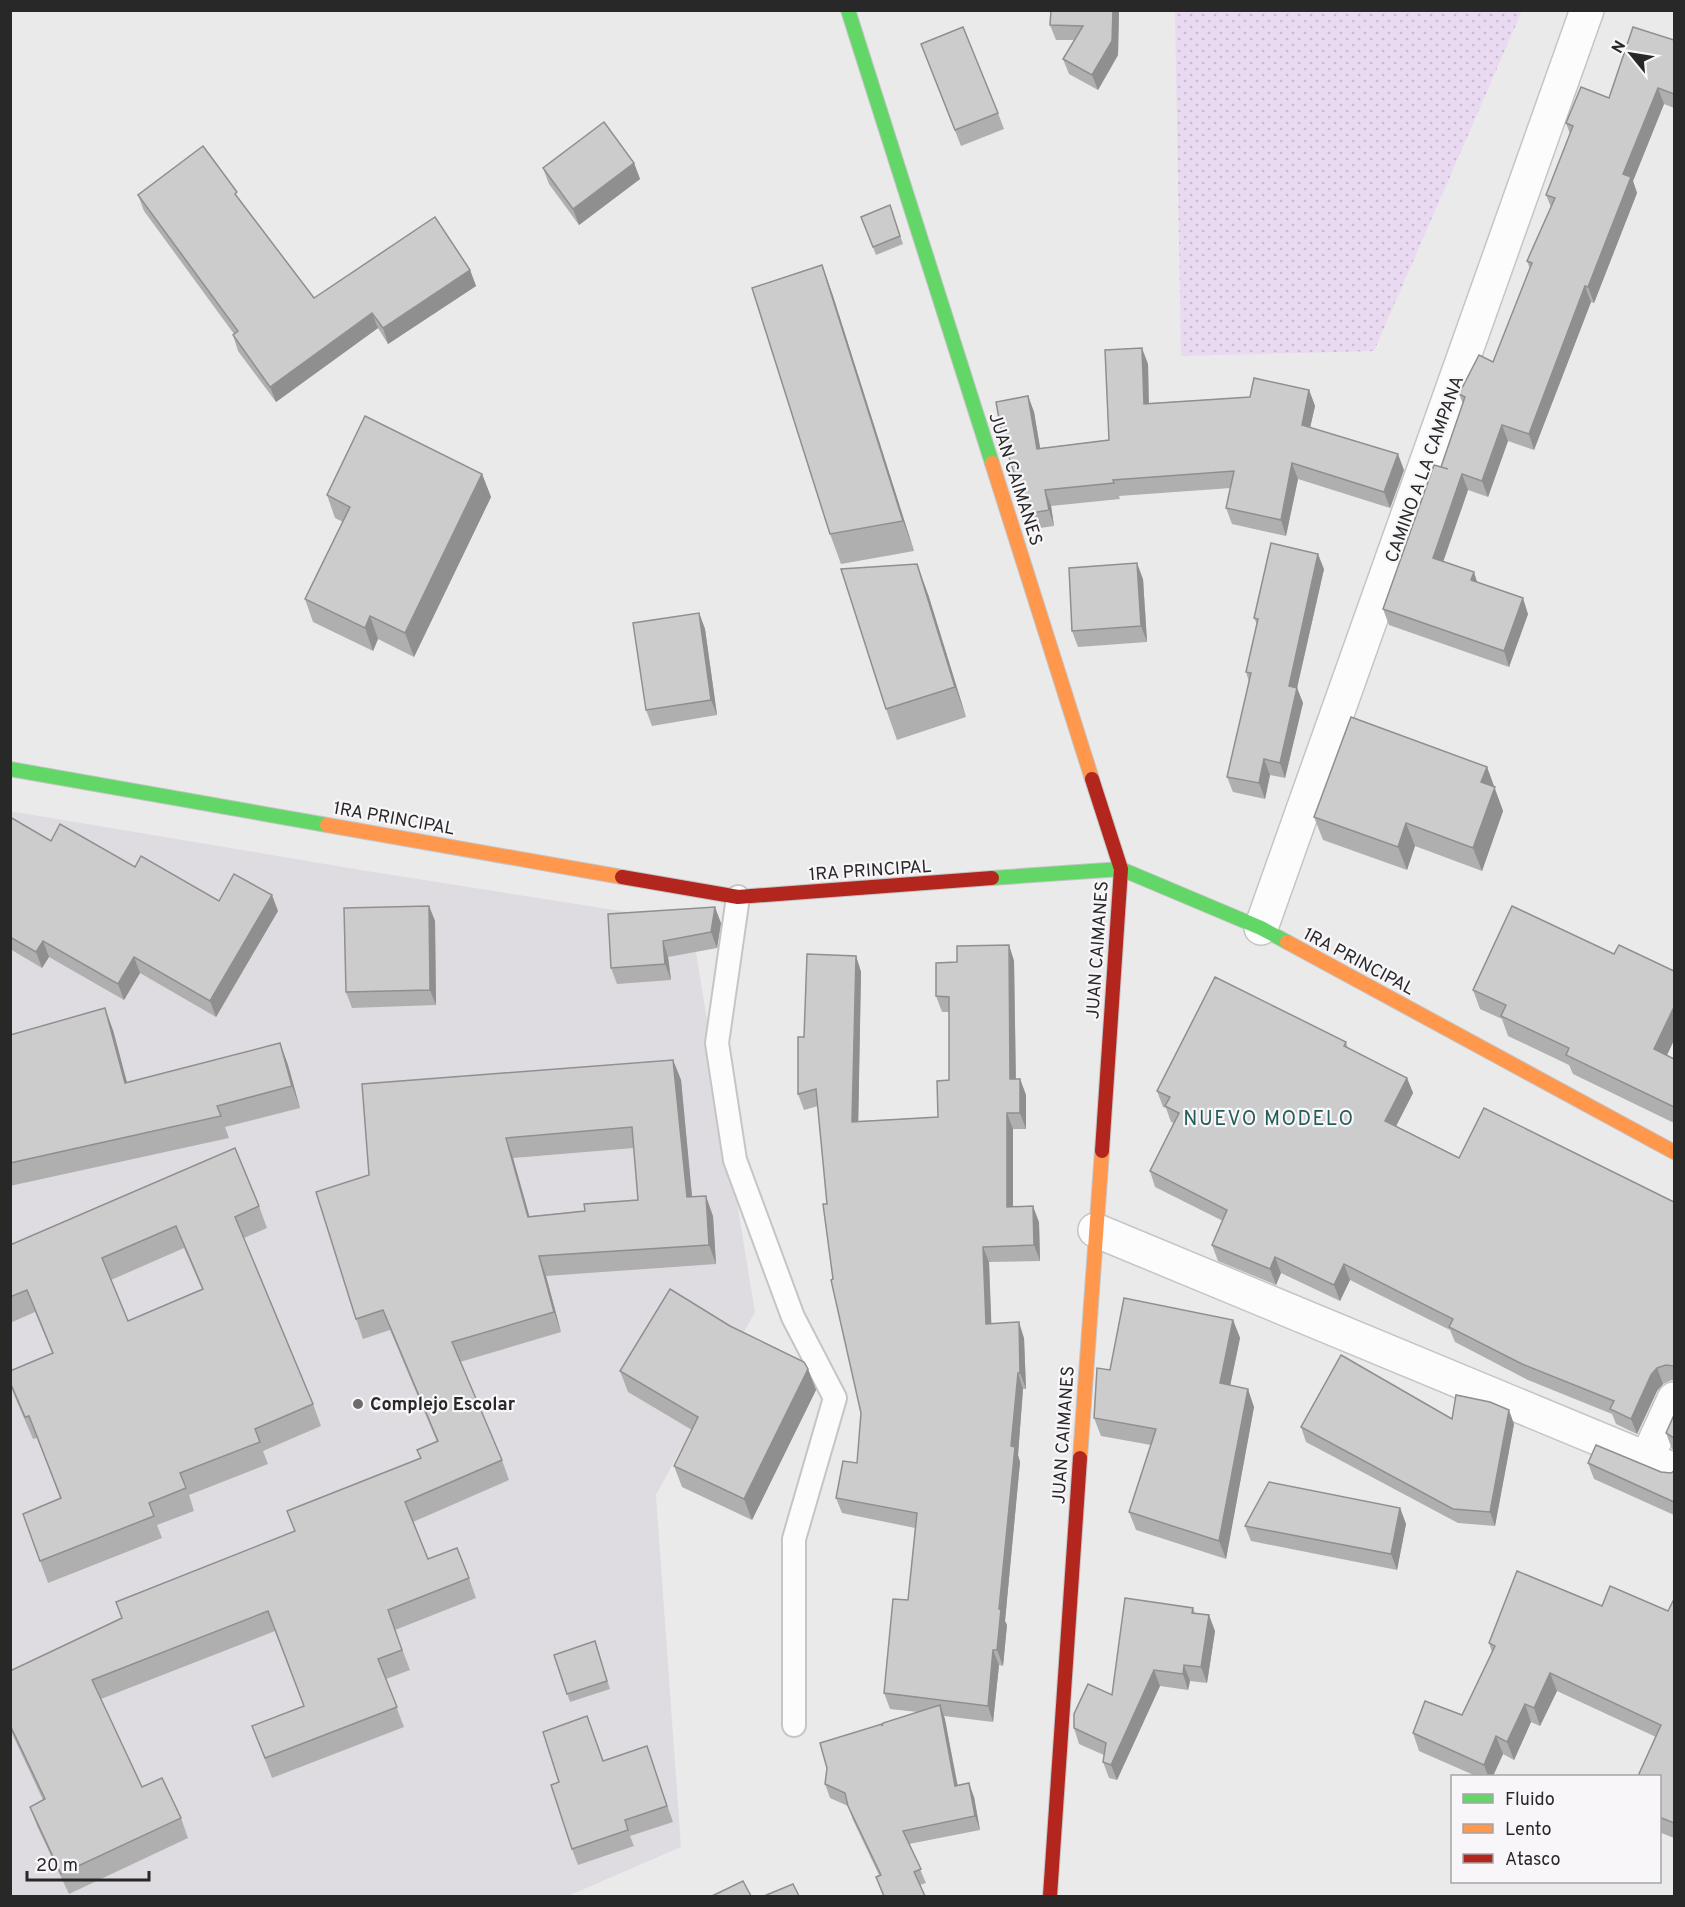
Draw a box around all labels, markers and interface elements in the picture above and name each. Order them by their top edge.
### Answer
north arrow [1601,24,1661,84]
text: N [1608,38,1631,57]
street label: CAMINO A LA CAMPANA [1381,373,1470,566]
street label: JUAN CAIMANES [982,410,1047,549]
street label: 1RA PRINCIPAL [331,797,456,841]
street label: 1RA PRINCIPAL [808,856,932,887]
street label: JUAN CAIMANES [1082,880,1115,1020]
street label: 1RA PRINCIPAL [1299,923,1418,1001]
district label: NUEVO MODELO [1183,1107,1355,1133]
street label: JUAN CAIMANES [1048,1365,1081,1505]
place label: Complejo Escolar [370,1394,516,1417]
marker: Complejo Escolar [351,1397,365,1411]
legend [1451,1775,1661,1883]
text: Fluido [1505,1789,1555,1812]
text: Lento [1505,1819,1551,1842]
scale bar [27,1844,148,1882]
text: Atasco [1505,1849,1561,1872]
text: 20 m [36,1855,78,1878]

